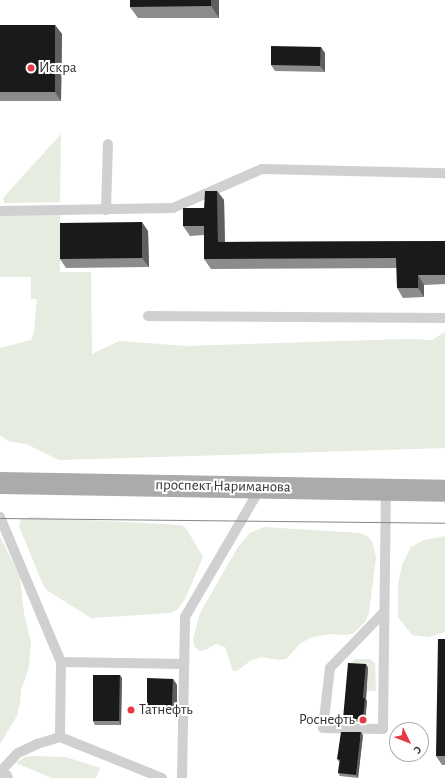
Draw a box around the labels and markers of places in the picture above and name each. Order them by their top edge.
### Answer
place label: Искра [39,59,77,77]
marker: Искра [26,63,36,73]
place label: Татнефть [139,701,193,719]
marker: Татнефть [126,705,136,715]
place label: Роснефть [299,711,355,729]
marker: Роснефть [358,715,368,725]

